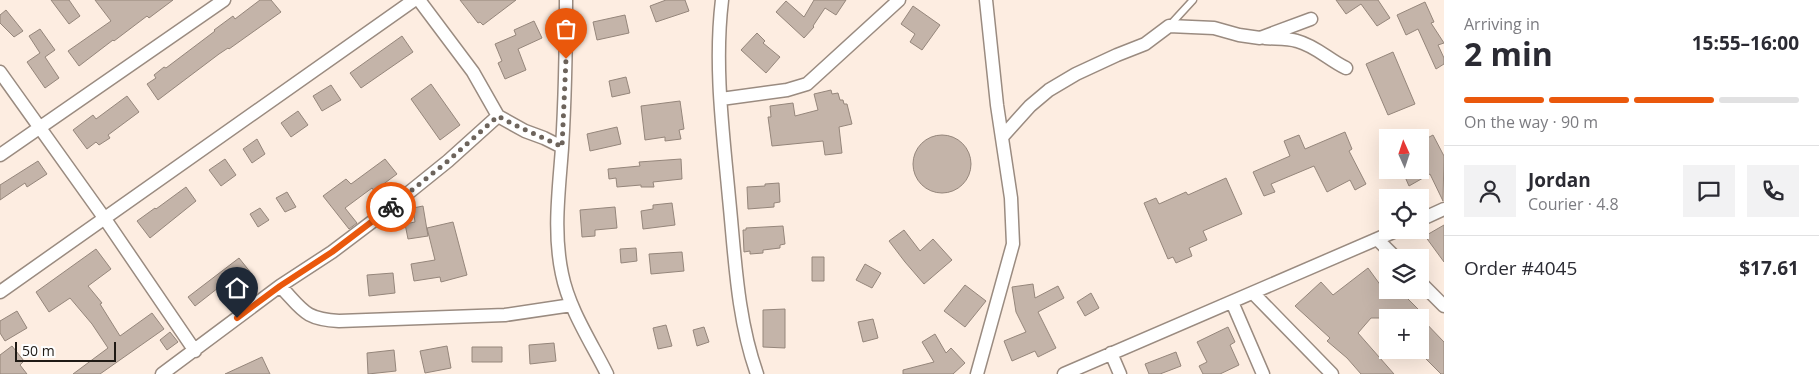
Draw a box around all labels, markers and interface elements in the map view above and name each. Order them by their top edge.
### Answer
pin [545,8,587,59]
text: Arriving in [1464,13,1540,35]
icon: bag [552,15,580,43]
text: 15:55–16:00 [1692,30,1799,56]
text: 2 min [1464,32,1553,75]
text: On the way · 90 m [1464,111,1598,133]
north arrow [1379,129,1429,179]
map controls [1379,129,1429,359]
button: person [1464,165,1516,217]
button: chat [1683,165,1735,217]
button: phone [1747,165,1799,217]
text: Jordan [1528,167,1591,193]
courier [366,182,416,232]
button: locate [1379,189,1429,239]
icon: bike [377,193,405,221]
text: Courier · 4.8 [1528,193,1619,215]
button: layers [1379,249,1429,299]
text: Order #4045 [1464,255,1577,281]
text: $17.61 [1739,255,1799,281]
pin [216,267,258,318]
icon: home [223,274,251,302]
button: + [1379,309,1429,359]
scale bar [15,339,116,362]
text: 50 m [22,341,55,360]

